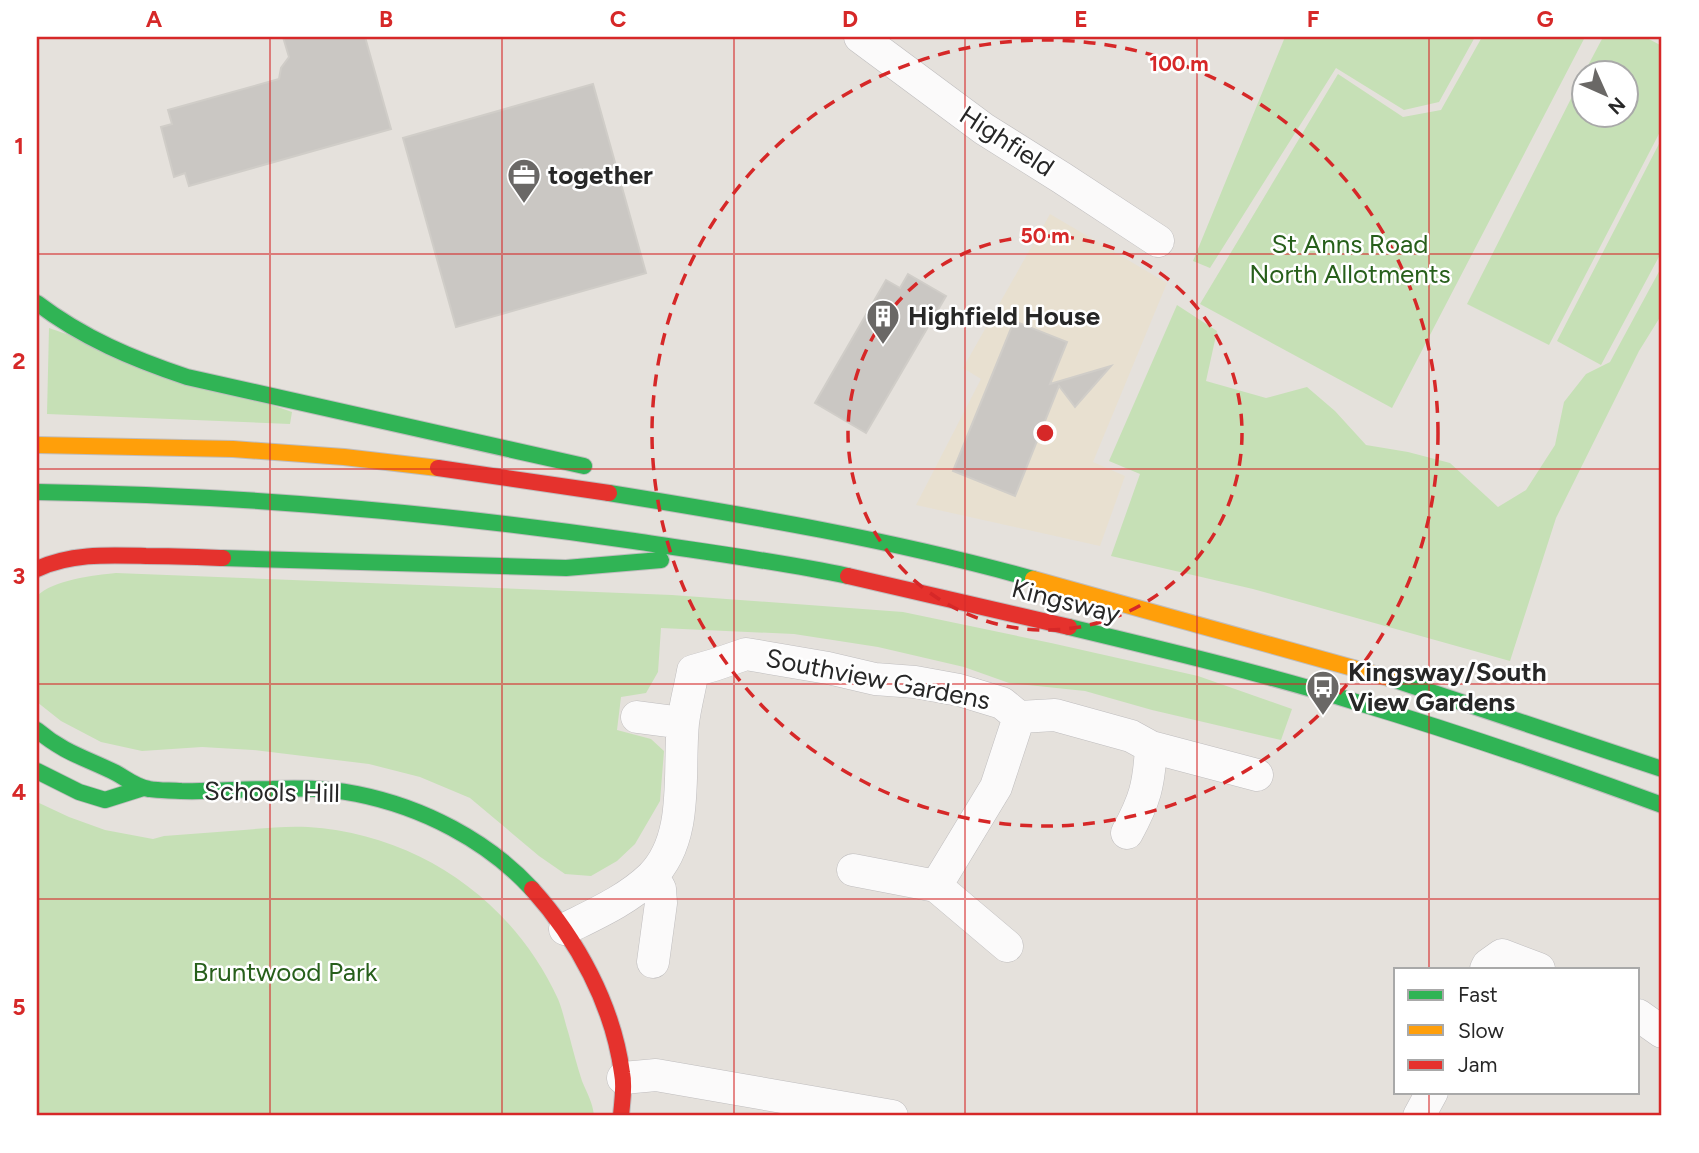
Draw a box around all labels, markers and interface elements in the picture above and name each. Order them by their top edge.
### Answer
text: A [146,5,163,33]
text: B [379,5,393,33]
text: C [610,5,627,33]
text: D [842,5,858,33]
text: E [1074,5,1088,33]
text: F [1307,5,1320,33]
text: G [1536,5,1554,33]
text: 100 m [1149,51,1209,76]
north arrow [1570,60,1640,130]
text: N [1603,92,1630,119]
street label: Highfield [954,99,1060,183]
text: 1 [14,132,24,160]
office icon: together [505,156,543,205]
place label: together [548,159,653,191]
text: 50 m [1020,223,1070,248]
park label: St Anns Road North Allotments [1249,228,1451,290]
building icon: Highfield House [864,297,902,346]
place label: Highfield House [908,300,1100,332]
text: 2 [12,347,26,375]
centre of rings [1033,421,1057,445]
text: 3 [13,562,25,590]
street label: Kingsway [1008,572,1124,630]
street label: Southview Gardens [763,642,993,716]
place label: Kingsway/South View Gardens [1348,656,1547,718]
bus stop icon: Kingsway/South View Gardens [1304,668,1342,717]
street label: Schools Hill [204,775,340,809]
text: 4 [12,778,26,806]
park label: Bruntwood Park [193,956,378,988]
legend [1394,968,1640,1094]
text: Fast [1458,982,1498,1007]
text: 5 [12,993,26,1021]
text: Slow [1458,1018,1504,1043]
text: Jam [1458,1052,1497,1077]

